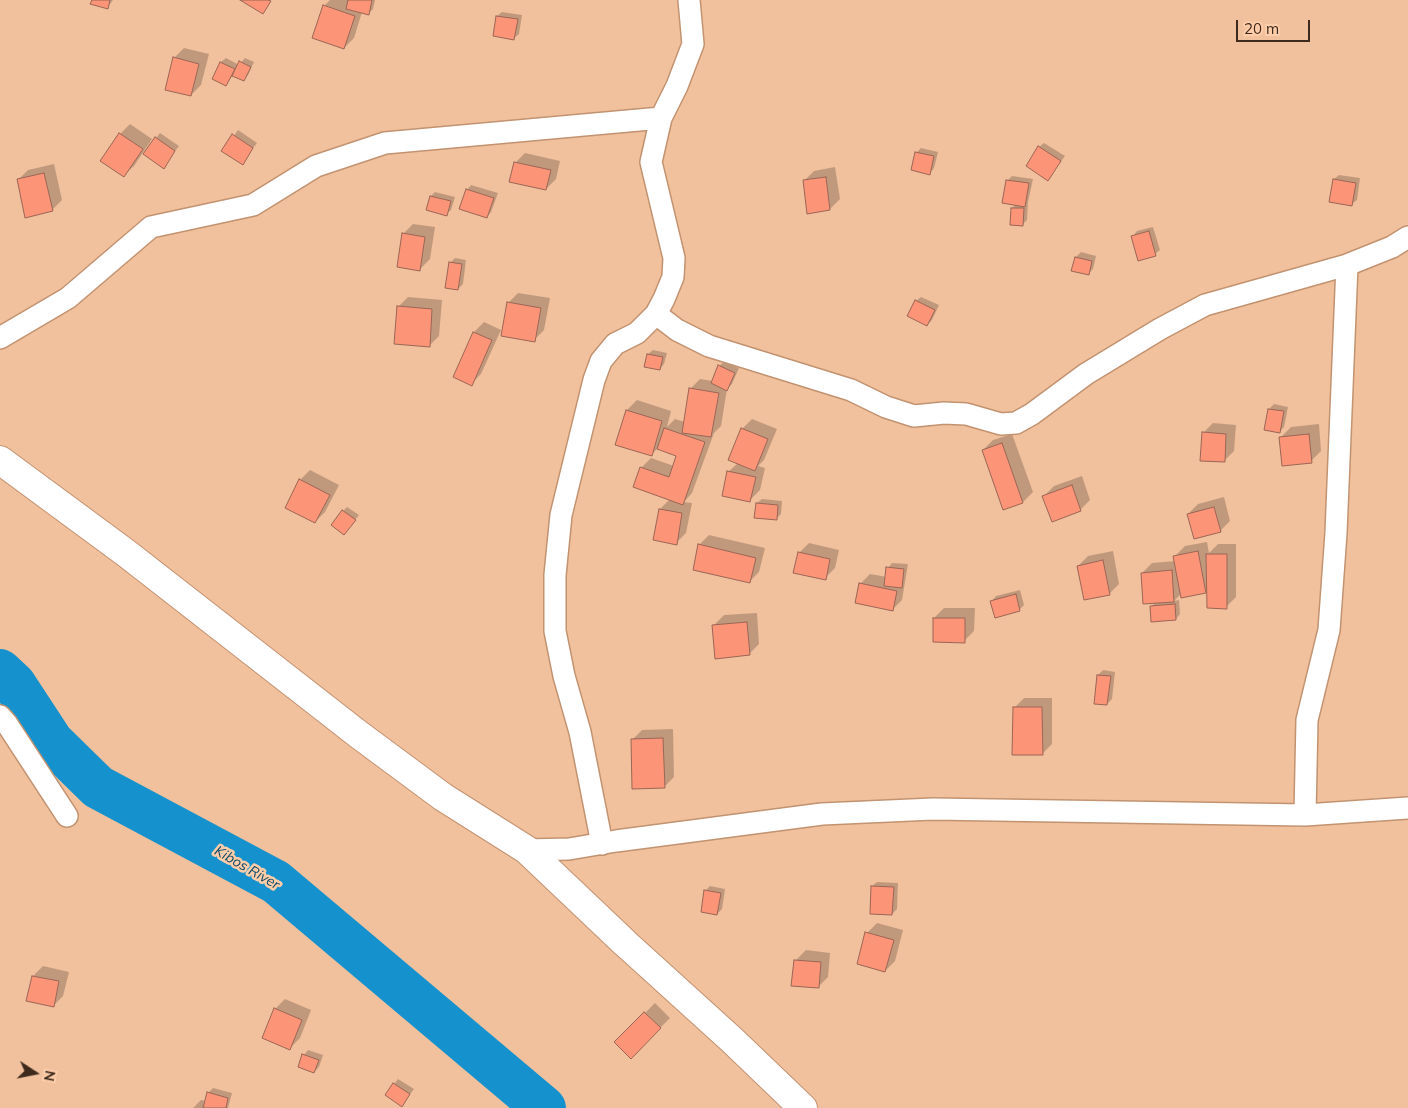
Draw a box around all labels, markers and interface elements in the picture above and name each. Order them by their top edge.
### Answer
scale bar [1238,10,1312,42]
text: 20 m [1244,19,1279,38]
water label: Kibos River [212,843,282,893]
north arrow [10,1048,60,1098]
text: N [40,1069,60,1083]

